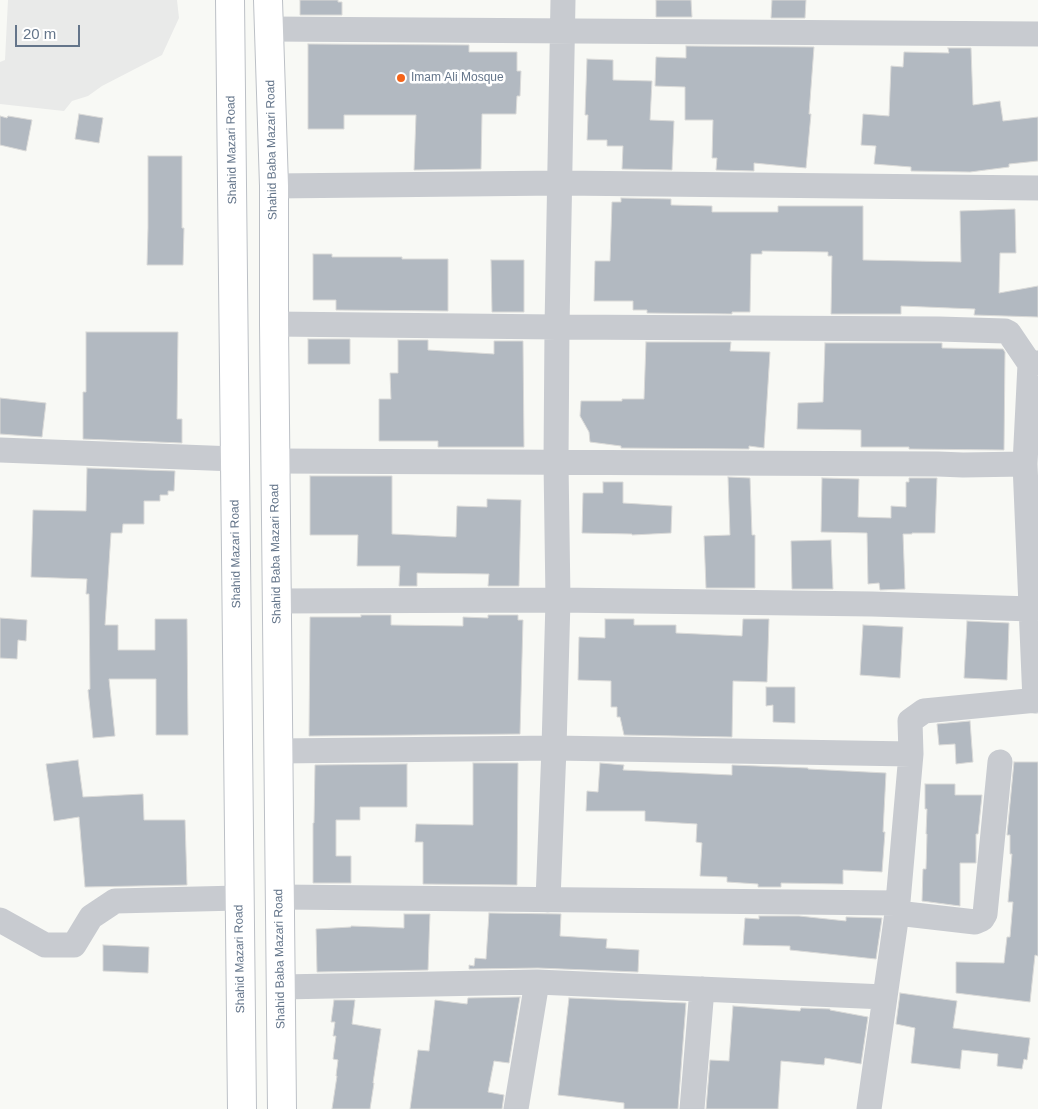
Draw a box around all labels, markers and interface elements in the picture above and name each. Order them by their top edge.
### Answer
scale bar [18,15,82,47]
text: 20 m [23,25,56,42]
place label: Imam Ali Mosque [411,71,504,85]
marker: Imam Ali Mosque [395,72,407,84]
street label: Shahid Baba Mazari Road [264,80,280,220]
street label: Shahid Mazari Road [224,96,240,204]
street label: Shahid Baba Mazari Road [268,484,284,624]
street label: Shahid Mazari Road [228,500,244,608]
street label: Shahid Baba Mazari Road [272,889,288,1029]
street label: Shahid Mazari Road [232,905,248,1013]

